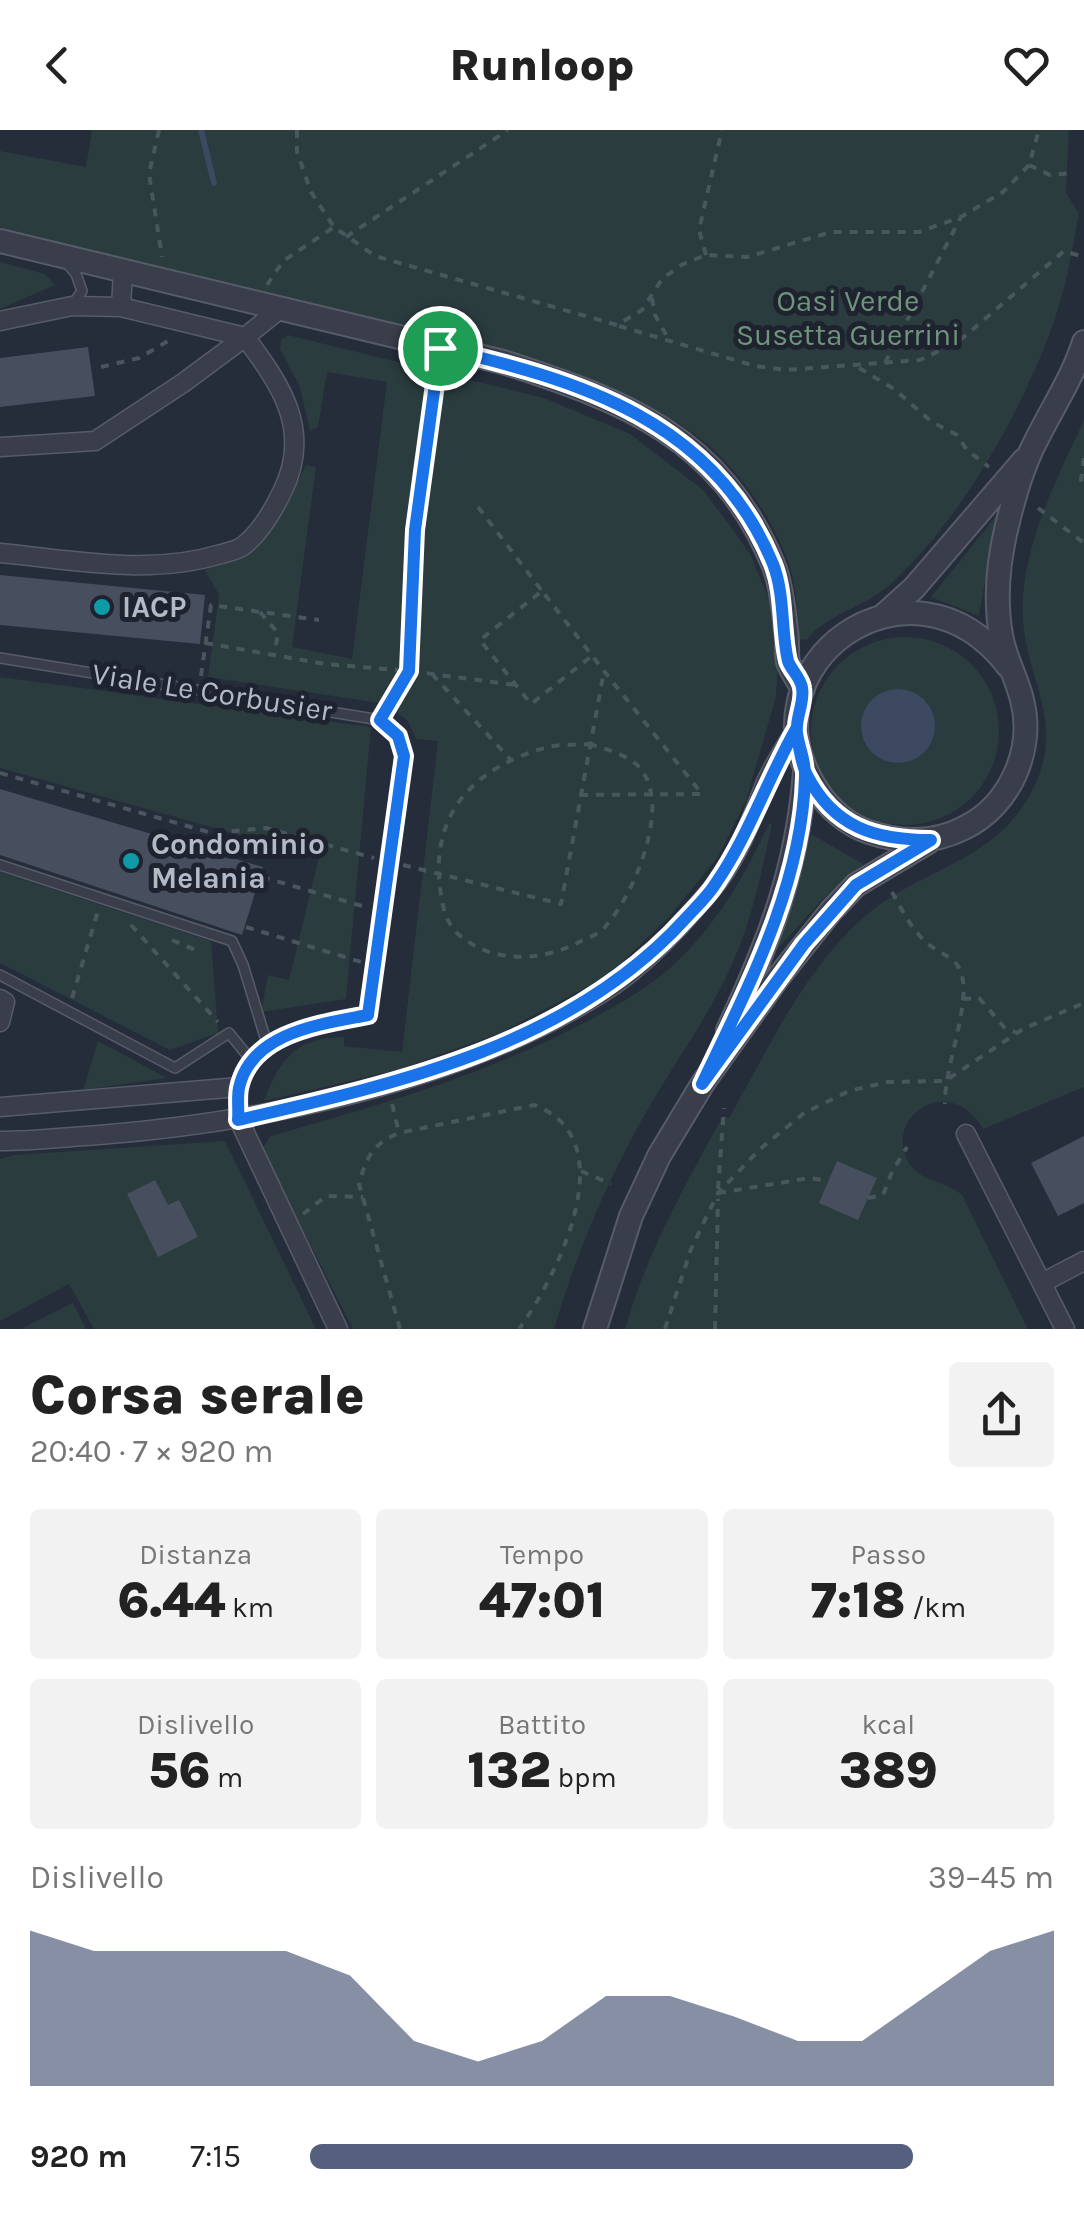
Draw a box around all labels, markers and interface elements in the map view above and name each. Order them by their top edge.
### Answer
icon: back [30,38,85,93]
icon: heart [999,38,1054,93]
text: Runloop [450,39,634,91]
park label: Oasi Verde Susetta Guerrini [736,283,960,353]
pin [398,306,483,391]
icon: arrive [413,321,468,376]
place label: IACP [122,589,186,625]
marker: IACP [91,596,113,618]
street label: Viale Le Corbusier [90,655,335,729]
place label: Condominio Melania [151,826,325,896]
marker: Condominio Melania [120,850,142,872]
button: share [949,1362,1054,1467]
text: Corsa serale [30,1363,365,1427]
text: 20:40 · 7 × 920 m [30,1433,273,1470]
text: Distanza [139,1538,252,1571]
text: Tempo [500,1538,584,1571]
text: Passo [851,1538,926,1571]
text: 6.44 [117,1571,225,1630]
text: 47:01 [479,1571,605,1630]
text: 7:18 [810,1571,906,1630]
text: km [225,1591,274,1624]
text: /km [906,1591,966,1624]
text: Dislivello [137,1708,254,1741]
text: Battito [498,1708,586,1741]
text: kcal [862,1708,915,1741]
text: 56 [148,1741,210,1800]
text: 132 [467,1741,551,1800]
text: 389 [839,1741,938,1800]
text: m [210,1761,243,1794]
text: bpm [551,1761,617,1794]
text: Dislivello [30,1859,164,1896]
text: 39–45 m [928,1859,1054,1896]
text: 920 m [30,2138,128,2175]
text: 7:15 [190,2138,241,2175]

